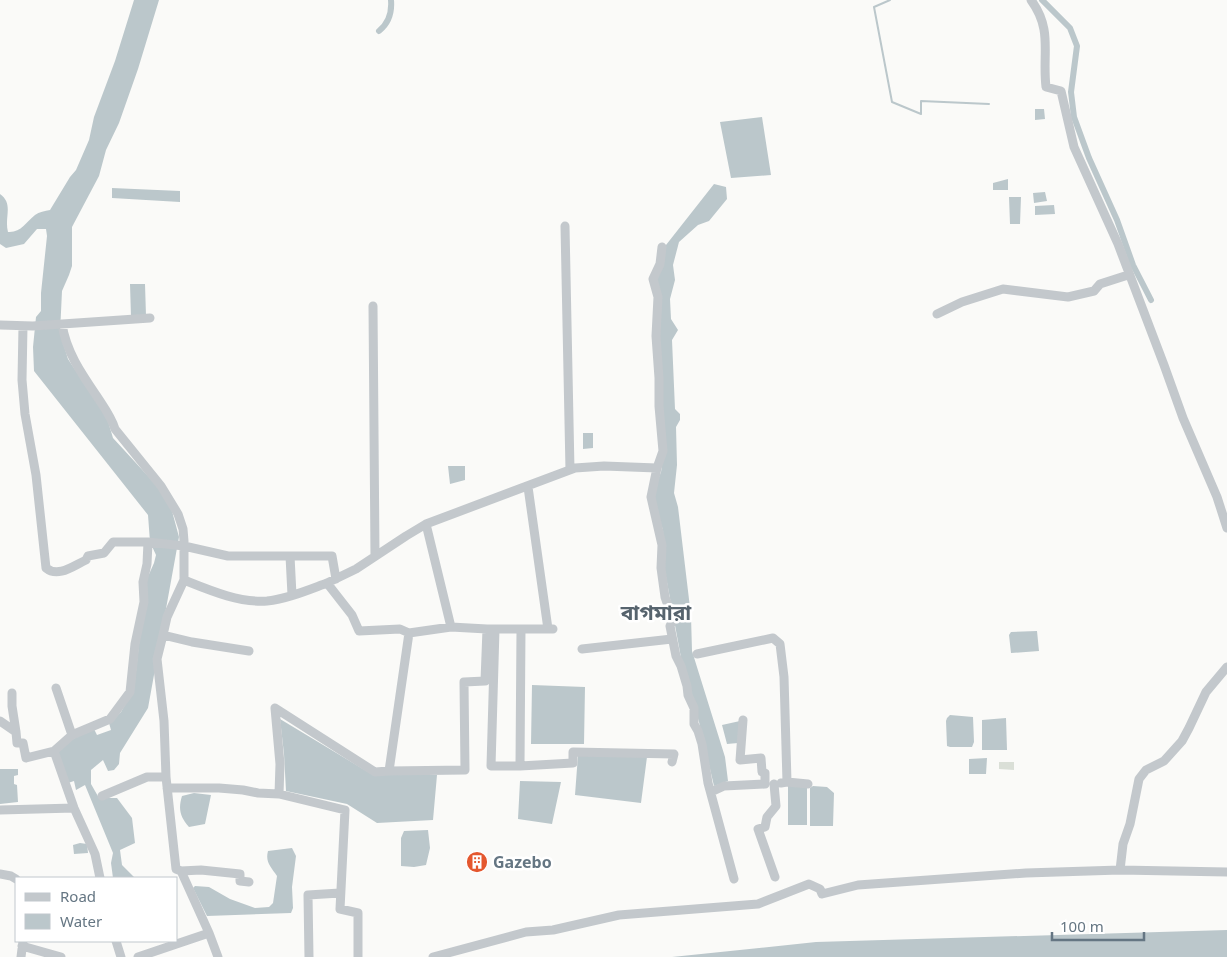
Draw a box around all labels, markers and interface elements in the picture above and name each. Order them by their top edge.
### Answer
district label: বাগমারা [620,598,692,626]
building icon: Gazebo [465,850,489,874]
place label: Gazebo [493,851,552,873]
legend [15,877,178,942]
text: Road [60,886,96,906]
scale bar [1052,910,1144,942]
text: Water [60,911,102,931]
text: 100 m [1060,916,1104,936]

